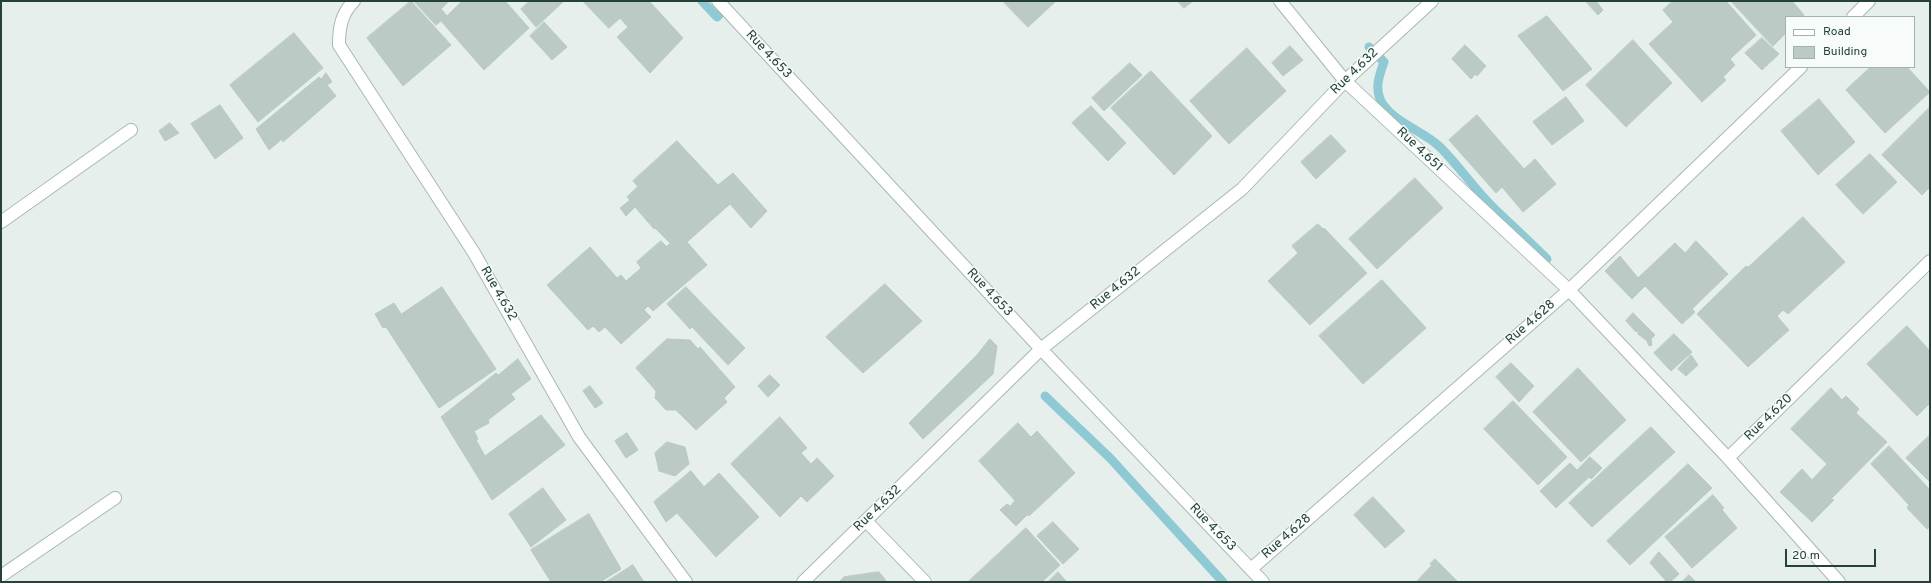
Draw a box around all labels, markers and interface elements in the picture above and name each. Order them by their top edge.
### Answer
legend [1785,16,1915,68]
text: Road [1823,24,1851,40]
street label: Rue 4.653 [742,28,794,82]
text: Building [1823,44,1867,60]
street label: Rue 4.632 [1328,46,1382,98]
street label: Rue 4.651 [1393,125,1445,175]
street label: Rue 4.632 [476,264,520,324]
street label: Rue 4.632 [1088,264,1144,314]
street label: Rue 4.653 [963,266,1015,320]
street label: Rue 4.628 [1503,297,1559,349]
street label: Rue 4.620 [1742,391,1796,445]
street label: Rue 4.632 [851,483,905,535]
street label: Rue 4.653 [1185,501,1239,555]
street label: Rue 4.628 [1259,511,1315,563]
scale bar [1787,541,1878,567]
text: 20 m [1792,548,1820,564]

